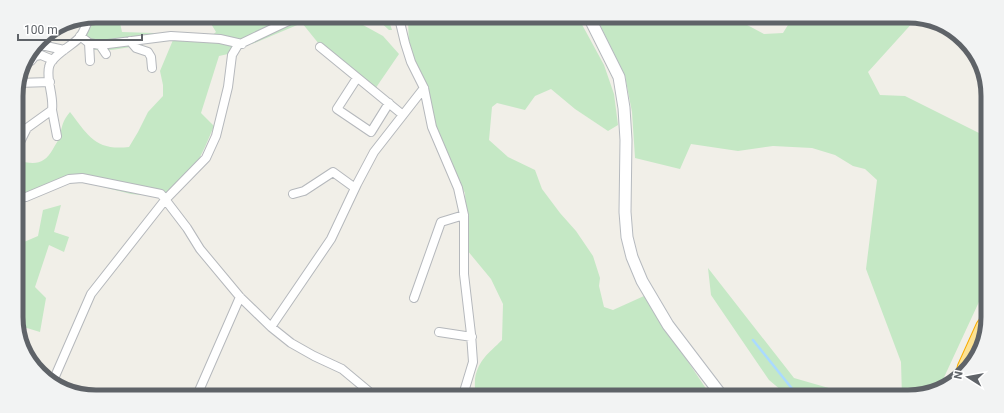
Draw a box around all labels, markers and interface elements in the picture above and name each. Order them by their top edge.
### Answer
scale bar [18,16,142,42]
text: 100 m [24,23,58,37]
north arrow [948,357,988,397]
text: N [952,370,966,380]

